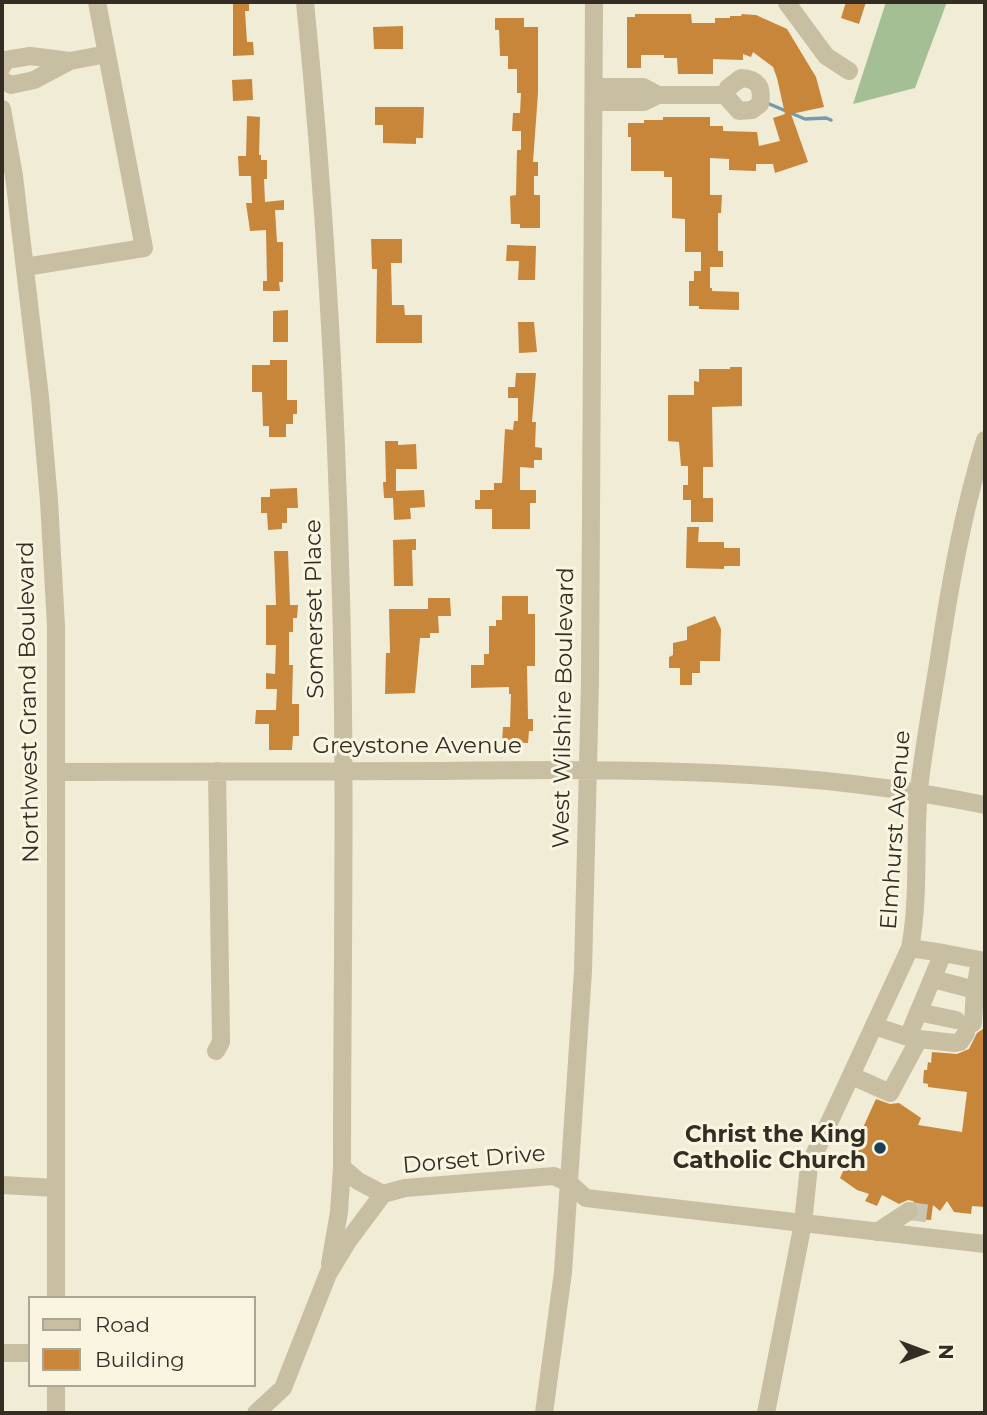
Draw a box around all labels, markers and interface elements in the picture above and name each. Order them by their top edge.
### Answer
street label: Somerset Place [300,519,330,699]
street label: Northwest Grand Boulevard [12,541,46,863]
street label: West Wilshire Boulevard [548,567,580,849]
street label: Elmhurst Avenue [875,730,917,930]
street label: Greystone Avenue [312,732,522,760]
place label: Christ the King Catholic Church [673,1121,866,1175]
street label: Dorset Drive [401,1140,547,1180]
marker: Christ the King Catholic Church [872,1140,888,1156]
legend [28,1296,256,1387]
text: Road [95,1312,150,1337]
north arrow [889,1317,959,1387]
text: N [934,1344,957,1360]
text: Building [95,1347,185,1372]

